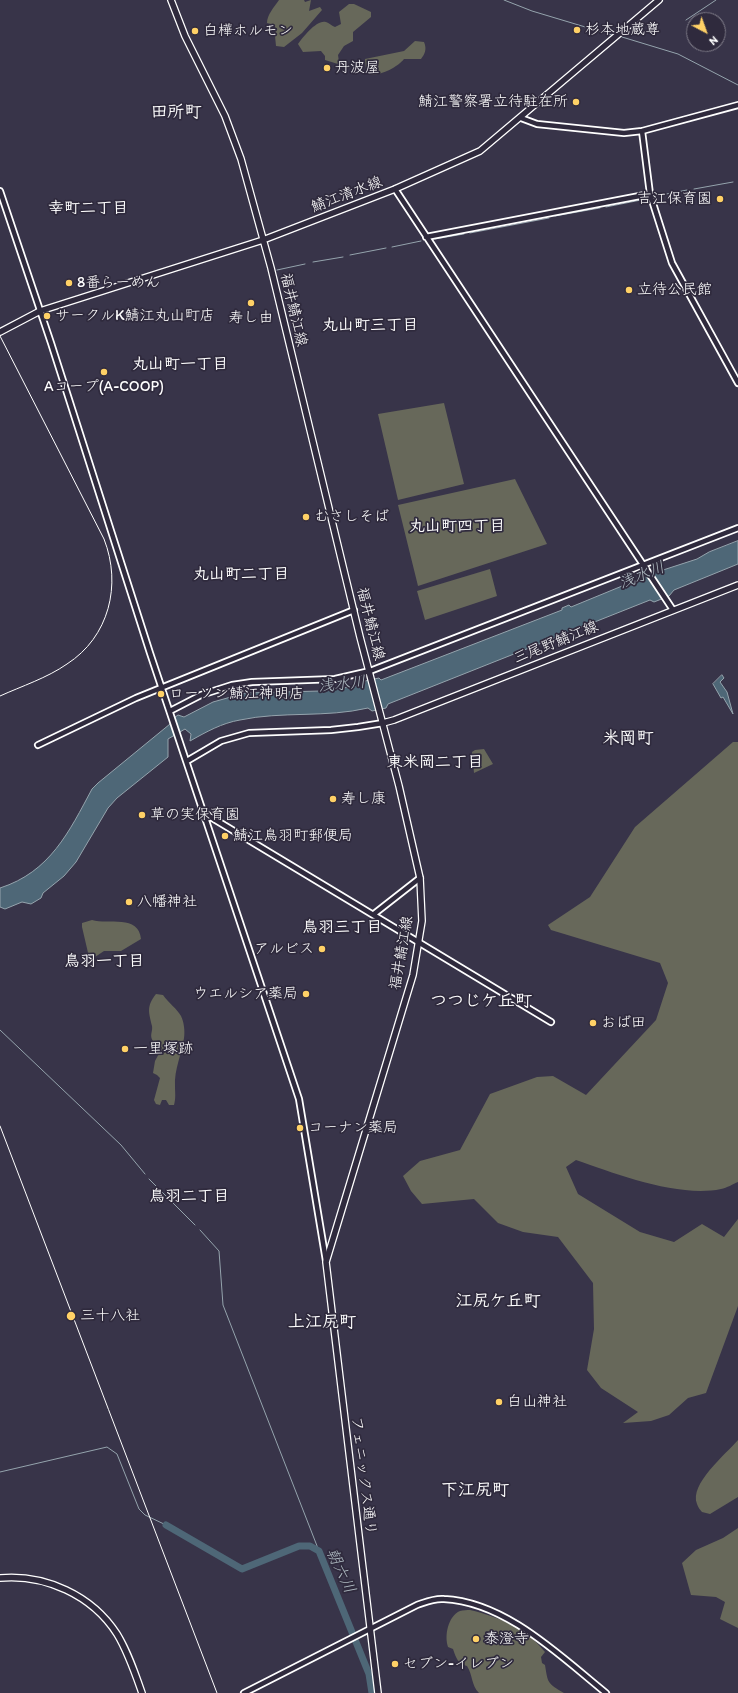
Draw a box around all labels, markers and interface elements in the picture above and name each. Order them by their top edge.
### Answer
north arrow [686,12,726,52]
place label: 杉本地蔵尊 [585,21,660,39]
place label: 白樺ホルモン [203,22,293,40]
marker: 杉本地蔵尊 [572,25,582,35]
marker: 白樺ホルモン [190,26,200,36]
text: N [706,33,721,48]
place label: 丹波屋 [335,59,380,77]
marker: 丹波屋 [322,63,332,73]
place label: 鯖江警察署立待駐在所 [418,93,568,111]
marker: 鯖江警察署立待駐在所 [571,97,581,107]
district label: 田所町 [151,103,201,123]
street label: 鯖江清水線 [309,173,385,217]
place label: 吉江保育園 [637,190,712,208]
marker: 吉江保育園 [715,194,725,204]
district label: 幸町二丁目 [48,199,128,219]
street label: 福井鯖江線 [276,271,310,349]
place label: 8番らーめん [77,274,160,292]
marker: 8番らーめん [64,278,74,288]
place label: 立待公民館 [637,281,712,299]
marker: 立待公民館 [624,285,634,295]
marker: 寿し由 [246,298,256,308]
place label: サークルK鯖江丸山町店 [55,307,215,325]
place label: 寿し由 [229,309,273,327]
marker: サークルK鯖江丸山町店 [42,311,52,321]
district label: 丸山町三丁目 [322,316,418,336]
district label: 丸山町一丁目 [132,355,228,375]
marker: Aコープ(A-COOP) [99,367,109,377]
place label: Aコープ(A-COOP) [44,378,164,396]
place label: むさしそば [314,508,389,526]
marker: むさしそば [301,512,311,522]
district label: 丸山町四丁目 [409,517,505,537]
water label: 浅水川 [616,558,668,594]
district label: 丸山町二丁目 [193,565,289,585]
street label: 福井鯖江線 [352,585,388,663]
street label: 三尾野鯖江線 [511,618,601,668]
water label: 浅水川 [317,673,367,697]
place label: ローソン鯖江神明店 [169,685,304,703]
marker: ローソン鯖江神明店 [156,689,166,699]
district label: 米岡町 [603,729,653,749]
district label: 東米岡二丁目 [387,753,483,773]
place label: 寿し康 [341,790,386,808]
marker: 寿し康 [328,794,338,804]
place label: 草の実保育園 [150,806,240,824]
marker: 草の実保育園 [137,810,147,820]
place label: 鯖江鳥羽町郵便局 [233,827,353,845]
marker: 鯖江鳥羽町郵便局 [220,831,230,841]
place label: 八幡神社 [137,893,197,911]
marker: 八幡神社 [124,897,134,907]
street label: 福井鯖江線 [387,915,417,991]
district label: 鳥羽三丁目 [302,918,382,938]
place label: アルビス [254,940,314,958]
marker: アルビス [317,944,327,954]
district label: 鳥羽一丁目 [64,952,144,972]
place label: ウエルシア薬局 [193,985,298,1003]
marker: ウエルシア薬局 [301,989,311,999]
district label: つつじケ丘町 [430,992,532,1012]
place label: おば田 [601,1014,646,1032]
marker: おば田 [588,1018,598,1028]
place label: 一里塚跡 [133,1040,193,1058]
marker: 一里塚跡 [120,1044,130,1054]
place label: コーナン薬局 [308,1119,398,1137]
marker: コーナン薬局 [295,1123,305,1133]
district label: 鳥羽二丁目 [149,1187,229,1207]
district label: 江尻ケ丘町 [456,1292,540,1312]
place label: 三十八社 [80,1307,140,1325]
marker: 三十八社 [65,1310,77,1322]
district label: 上江尻町 [288,1313,356,1333]
place label: 白山神社 [507,1393,567,1411]
marker: 白山神社 [494,1397,504,1407]
street label: フェニックス通り [347,1415,379,1537]
district label: 下江尻町 [441,1481,509,1501]
water label: 朝六川 [321,1545,359,1597]
place label: 泰澄寺 [484,1630,529,1648]
marker: 泰澄寺 [471,1634,481,1644]
place label: セブン-イレブン [403,1655,514,1673]
marker: セブン-イレブン [390,1659,400,1669]

